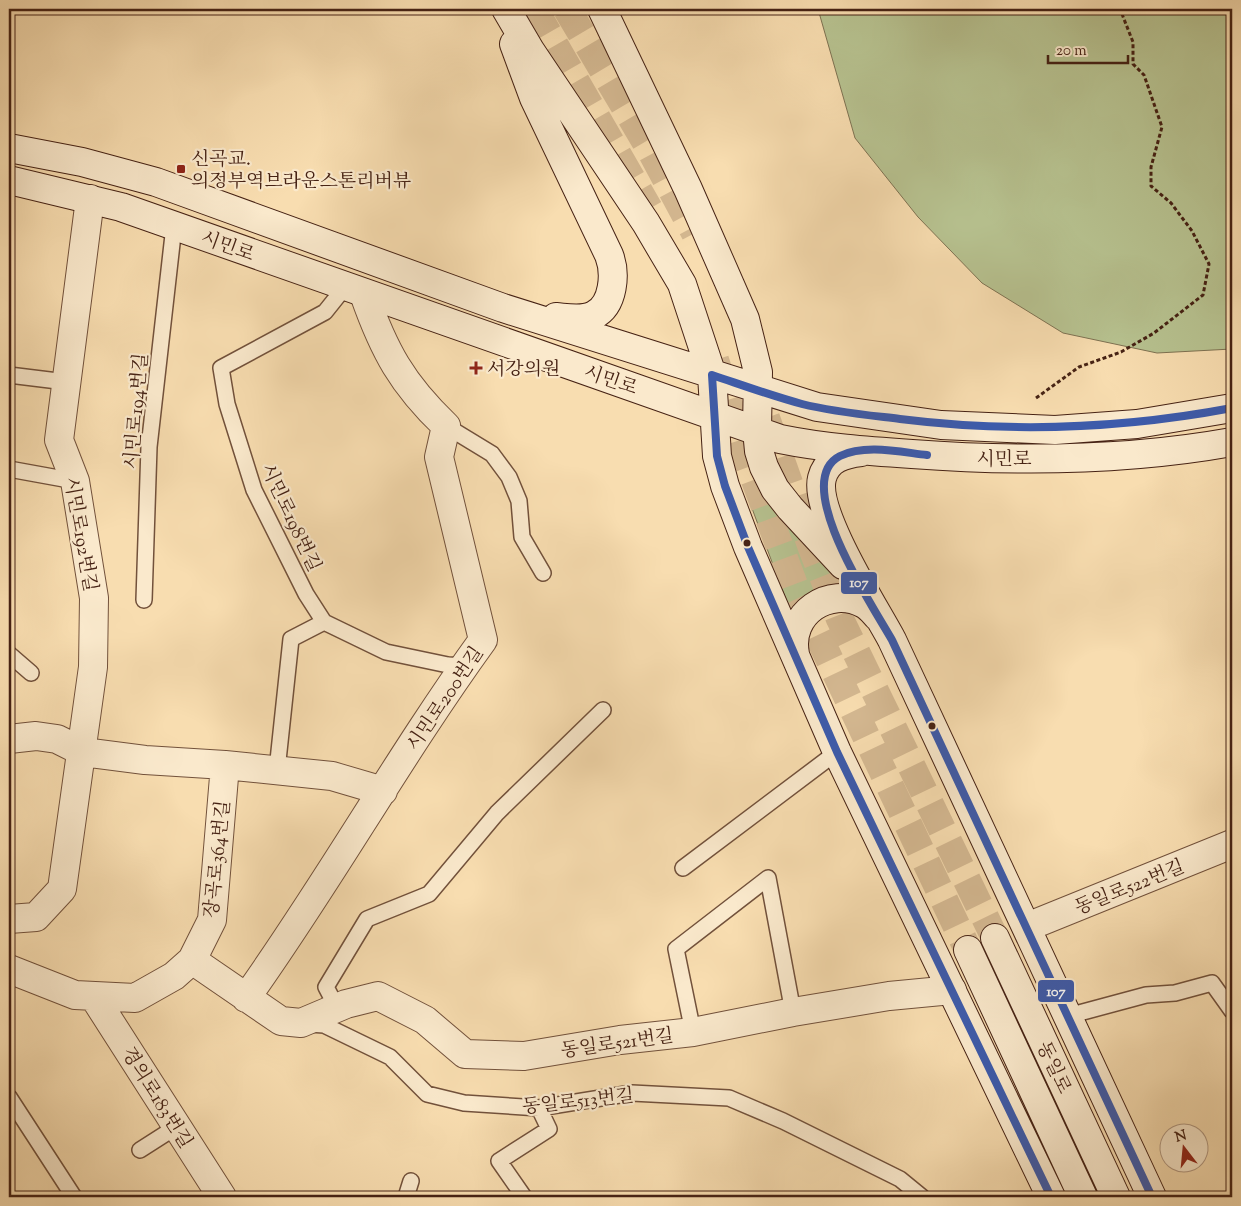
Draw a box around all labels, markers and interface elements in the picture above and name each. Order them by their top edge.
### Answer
scale bar [1048,32,1128,64]
text: 20 m [1056,41,1087,62]
place label: 신곡교. 의정부역브라운스톤리버뷰 [191,147,411,196]
marker: 신곡교. 의정부역브라운스톤리버뷰 [175,163,187,175]
street label: 시민로 [197,225,258,269]
street label: 시민로194번길 [119,352,156,471]
place label: 서강의원 [487,357,560,384]
street label: 시민로 [580,360,641,403]
marker: 서강의원 [469,361,483,375]
street label: 시민로 [976,447,1032,474]
street label: 시민로198번길 [253,459,327,577]
street label: 시민로192번길 [56,475,103,594]
unlabelled marker [742,538,752,548]
line badge: 107 [840,571,878,595]
text: 107 [849,574,870,594]
street label: 시민로200번길 [401,642,491,757]
unlabelled marker [927,721,937,731]
street label: 장곡로364번길 [199,799,238,919]
street label: 동일로522번길 [1071,854,1189,923]
line badge: 107 [1037,979,1075,1003]
text: 107 [1046,983,1067,1003]
street label: 동일로521번길 [559,1023,675,1066]
street label: 동일로 [1029,1037,1077,1099]
street label: 경의로183번길 [114,1042,198,1154]
street label: 동일로513번길 [521,1083,636,1122]
north arrow [1158,1124,1208,1174]
text: N [1173,1126,1189,1149]

